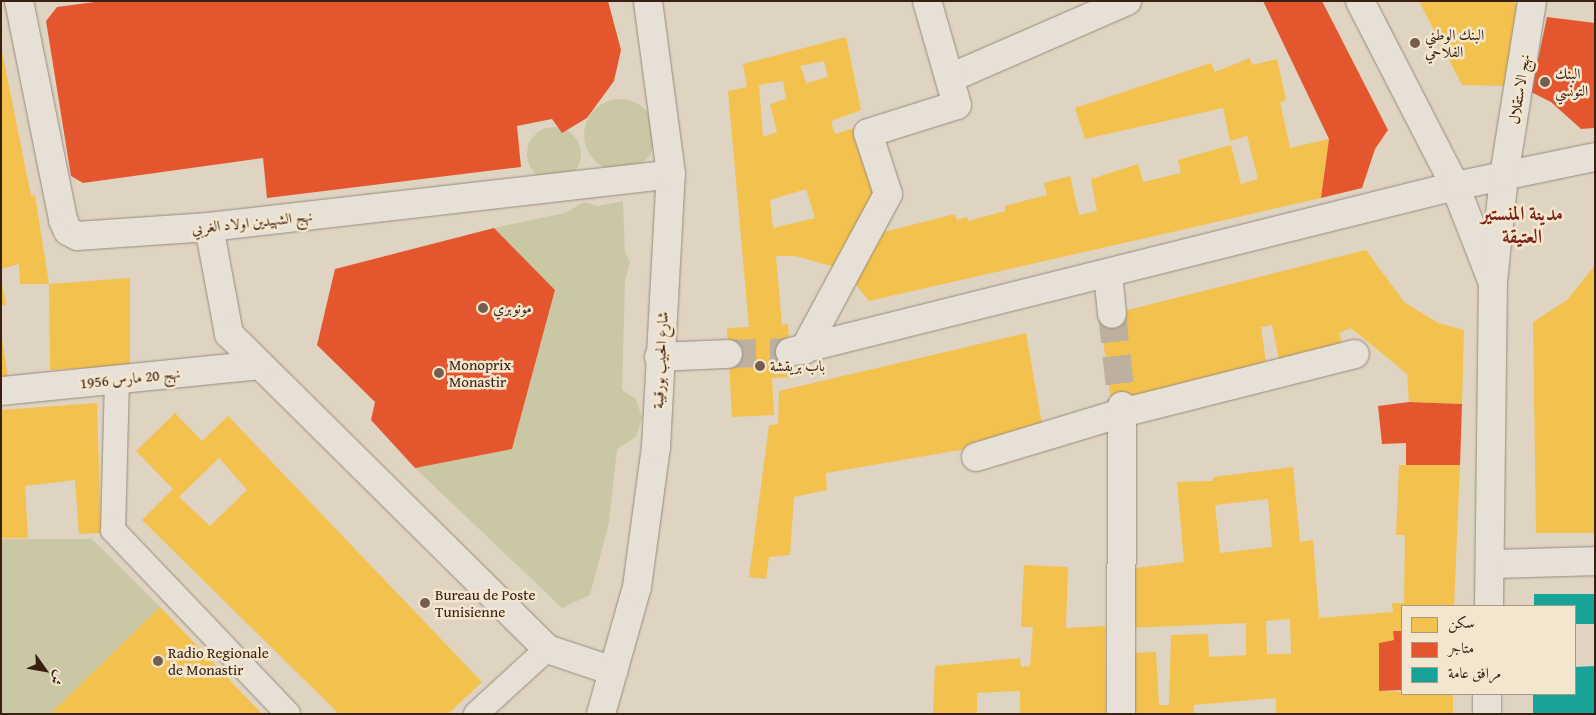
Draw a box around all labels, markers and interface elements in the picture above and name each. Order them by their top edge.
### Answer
place label: البنك الوطني الفلاحي [1425,25,1484,60]
marker: البنك الوطني الفلاحي [1409,37,1421,49]
street label: نهج الاستقلال [1505,53,1533,125]
place label: البنك التونسي [1555,64,1588,99]
marker: البنك التونسي [1539,76,1551,88]
district label: مدينة المنستير العتيقة [1481,201,1563,248]
street label: نهج الشهيدين اولاد الغربي [191,207,313,237]
place label: مونوبري [493,299,532,317]
marker: مونوبري [477,302,489,314]
street label: شارع الحبيب بورقيبة [648,311,672,409]
place label: Monoprix Monastir [449,355,511,390]
place label: باب بريقشة [770,357,825,375]
marker: باب بريقشة [754,360,766,372]
street label: نهج 20 مارس 1956 [79,364,181,392]
marker: Monoprix Monastir [433,367,445,379]
place label: Bureau de Poste Tunisienne [435,585,535,620]
marker: Bureau de Poste Tunisienne [419,597,431,609]
legend [1401,605,1576,695]
text: سكن [1448,612,1475,633]
text: متاجر [1448,637,1474,658]
place label: Radio Regionale de Monastir [168,643,269,678]
north arrow [20,645,70,695]
marker: Radio Regionale de Monastir [152,655,164,667]
text: مرافق عامة [1448,662,1501,683]
text: ش [46,667,70,689]

